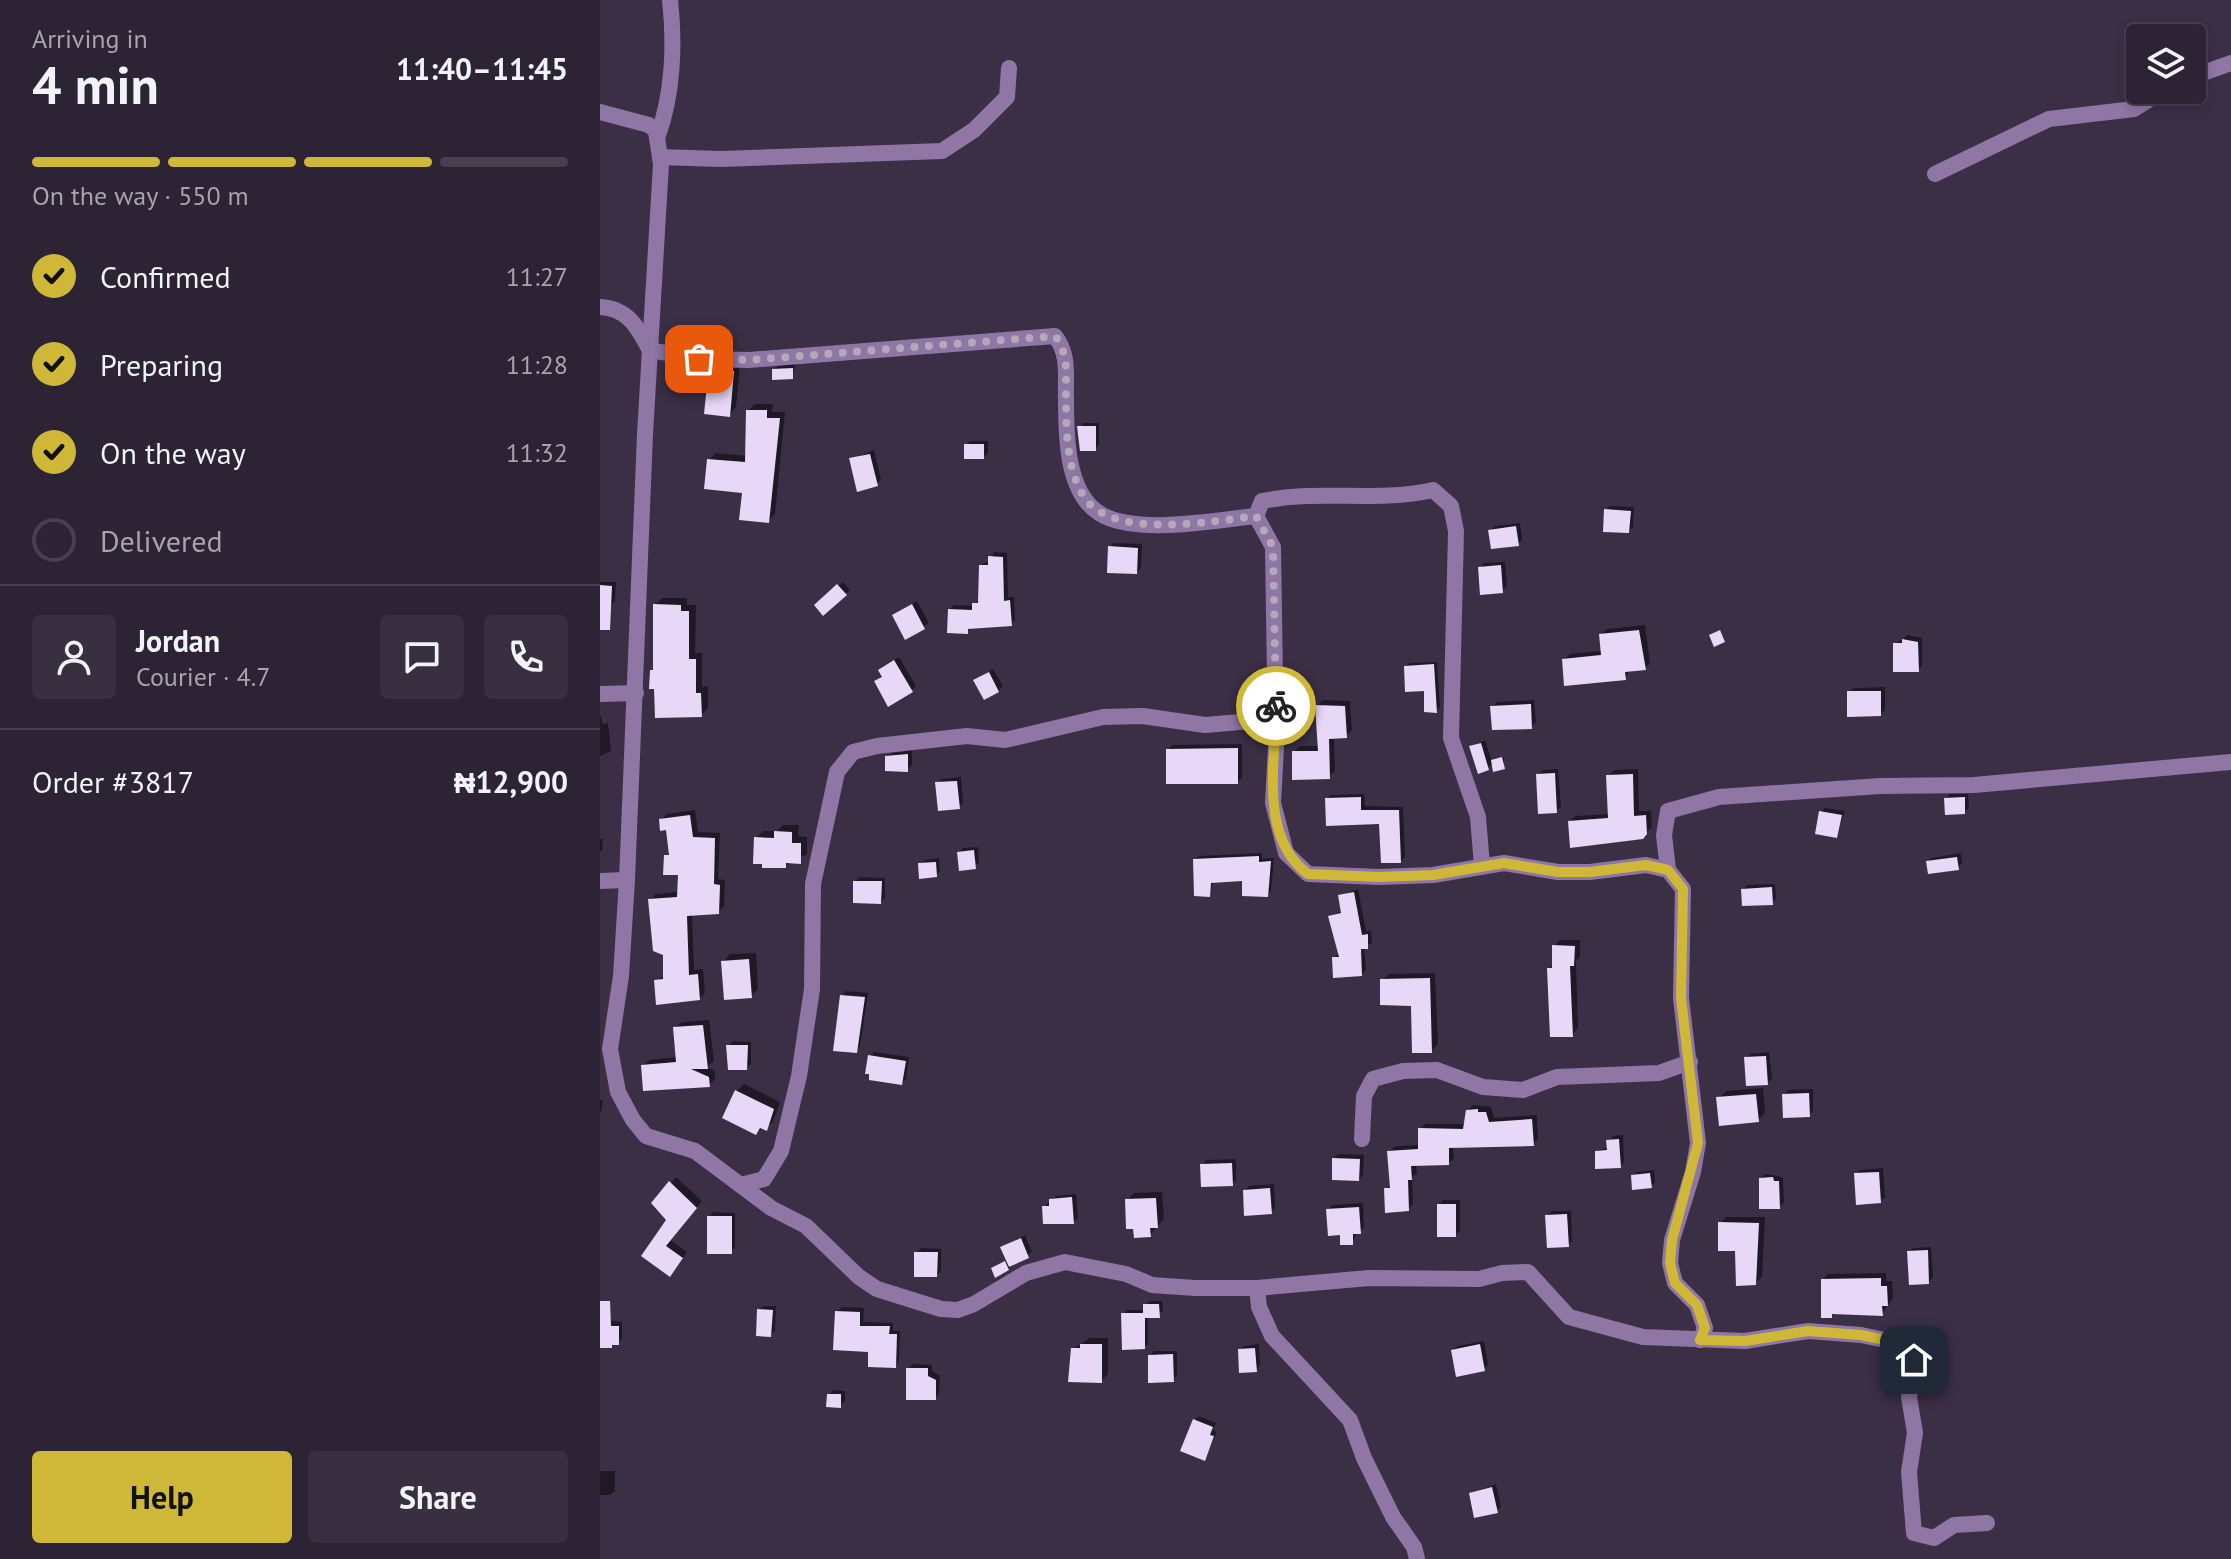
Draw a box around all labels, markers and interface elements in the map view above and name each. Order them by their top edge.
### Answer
text: Arriving in [32,22,148,55]
map controls [2126,24,2206,104]
button: layers [2126,24,2206,104]
text: 11:40–11:45 [396,49,568,88]
text: 4 min [32,51,159,118]
text: On the way · 550 m [32,179,249,212]
icon: check [32,254,76,298]
text: Confirmed [100,257,231,296]
text: 11:27 [506,260,568,293]
pin [665,325,733,393]
icon: bag [677,337,721,381]
icon: check [32,342,76,386]
text: Preparing [100,345,223,384]
text: 11:28 [506,348,568,381]
icon: check [32,430,76,474]
text: On the way [100,433,246,472]
text: 11:32 [506,436,568,469]
text: Delivered [100,521,223,560]
button: person [32,615,116,699]
button: chat [380,615,464,699]
button: phone [484,615,568,699]
text: Jordan [136,621,220,660]
text: Courier · 4.7 [136,660,270,693]
courier [1236,666,1316,746]
icon: bike [1254,684,1298,728]
text: Order #3817 [32,762,194,801]
text: ₦12,900 [454,762,568,801]
pin [1880,1326,1948,1394]
icon: home [1892,1338,1936,1382]
button: Help [32,1451,292,1543]
button: Share [308,1451,568,1543]

